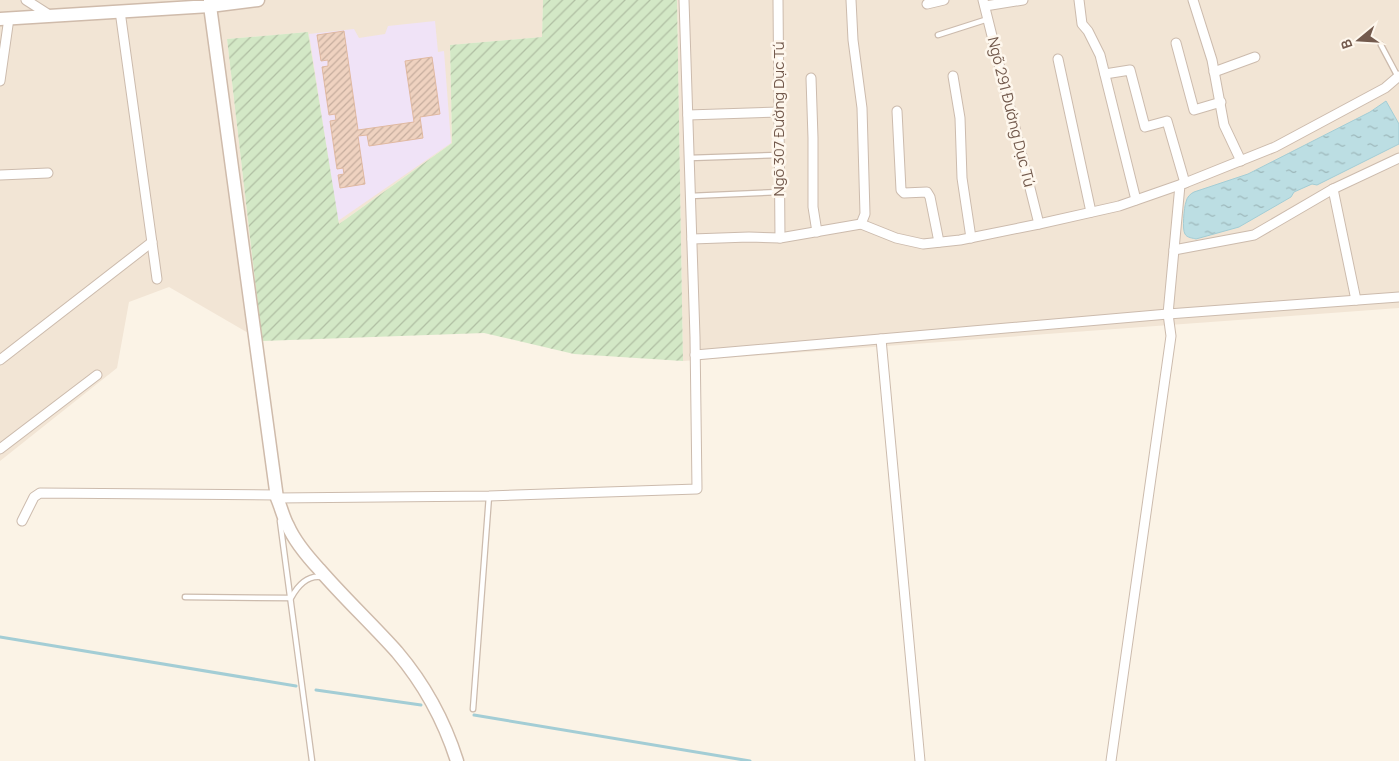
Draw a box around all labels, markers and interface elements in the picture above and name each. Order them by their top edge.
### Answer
north arrow [1334,15,1384,65]
street label: Ngõ 291 Đường Dục Tú [983,35,1040,189]
text: B [1336,37,1357,51]
street label: Ngõ 307 Đường Dục Tú [768,41,789,197]

